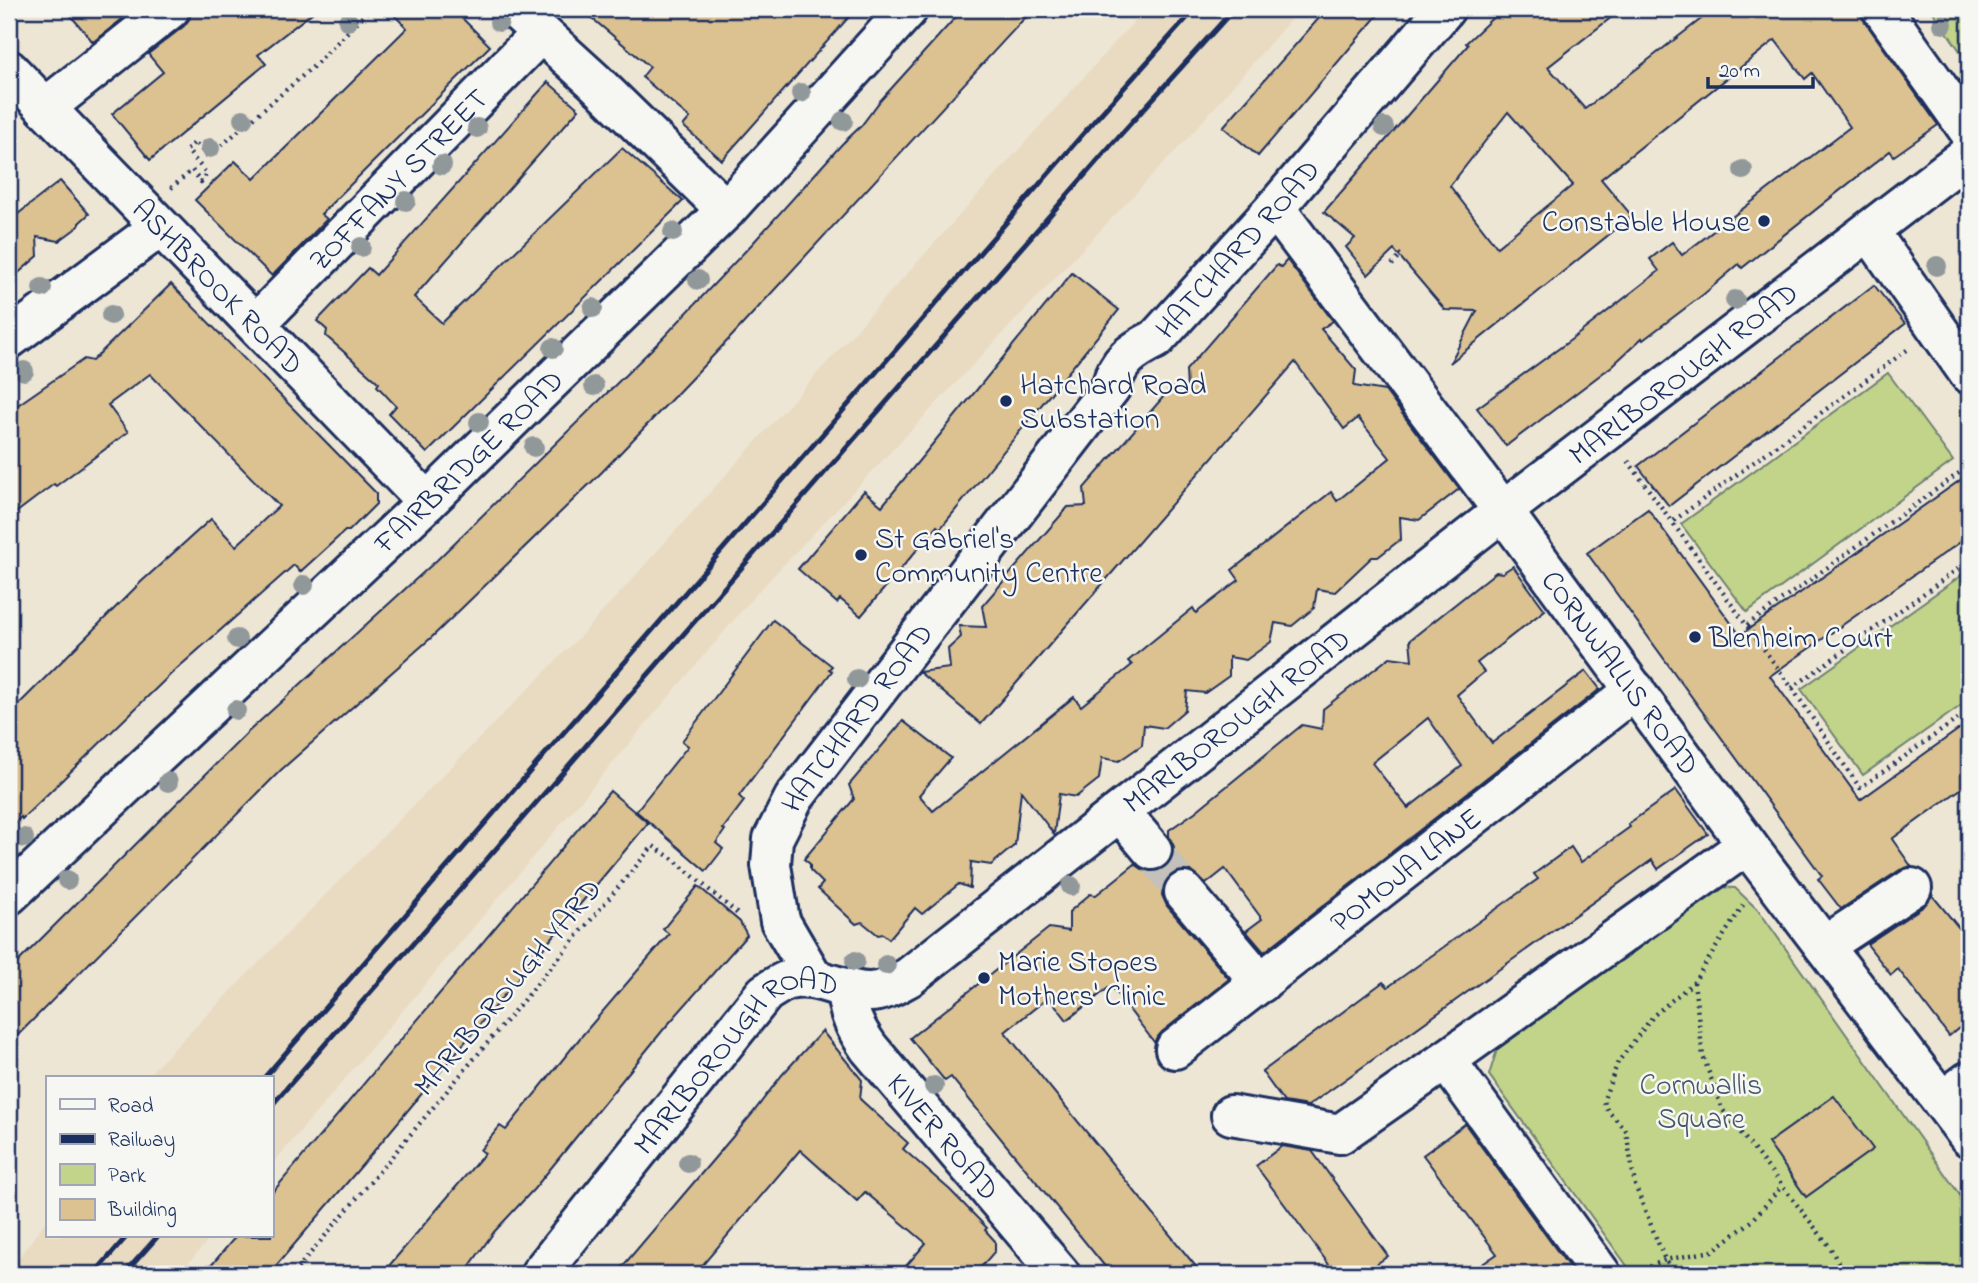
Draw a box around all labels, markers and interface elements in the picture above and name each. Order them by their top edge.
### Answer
scale bar [1708,46,1814,90]
text: 20 m [1719,57,1760,87]
street label: ZOFFANY STREET [300,80,500,282]
street label: HATCHARD ROAD [1147,151,1332,351]
street label: ASHBROOK ROAD [120,190,312,387]
place label: Constable House [1542,202,1751,246]
marker: Constable House [1756,213,1772,229]
street label: MARLBOROUGH ROAD [1561,273,1809,478]
street label: FAIRBRIDGE ROAD [365,361,575,566]
place label: Hatchard Road Substation [1020,365,1207,443]
marker: Hatchard Road Substation [998,393,1014,409]
place label: St Gabriel's Community Centre [875,519,1103,597]
marker: St Gabriel's Community Centre [853,547,869,563]
street label: CORNWALLIS ROAD [1528,562,1709,786]
street label: HATCHARD ROAD [771,615,946,821]
place label: Blenheim Court [1708,618,1893,662]
street label: MARLBOROUGH ROAD [1115,619,1361,826]
marker: Blenheim Court [1687,629,1703,645]
street label: POMOJA LANE [1322,798,1492,945]
street label: MARLBOROUGH YARD [405,870,614,1107]
place label: Marie Stopes Mothers' Clinic [998,942,1166,1020]
street label: MARLBOROUGH ROAD [624,959,843,1166]
marker: Marie Stopes Mothers' Clinic [976,970,992,986]
street label: KIVER ROAD [875,1065,1008,1212]
park label: Cornwallis Square [1640,1065,1762,1143]
legend [46,1076,273,1238]
text: Road [108,1092,154,1122]
text: Railway [108,1126,175,1158]
text: Park [108,1162,147,1192]
text: Building [107,1196,177,1228]

